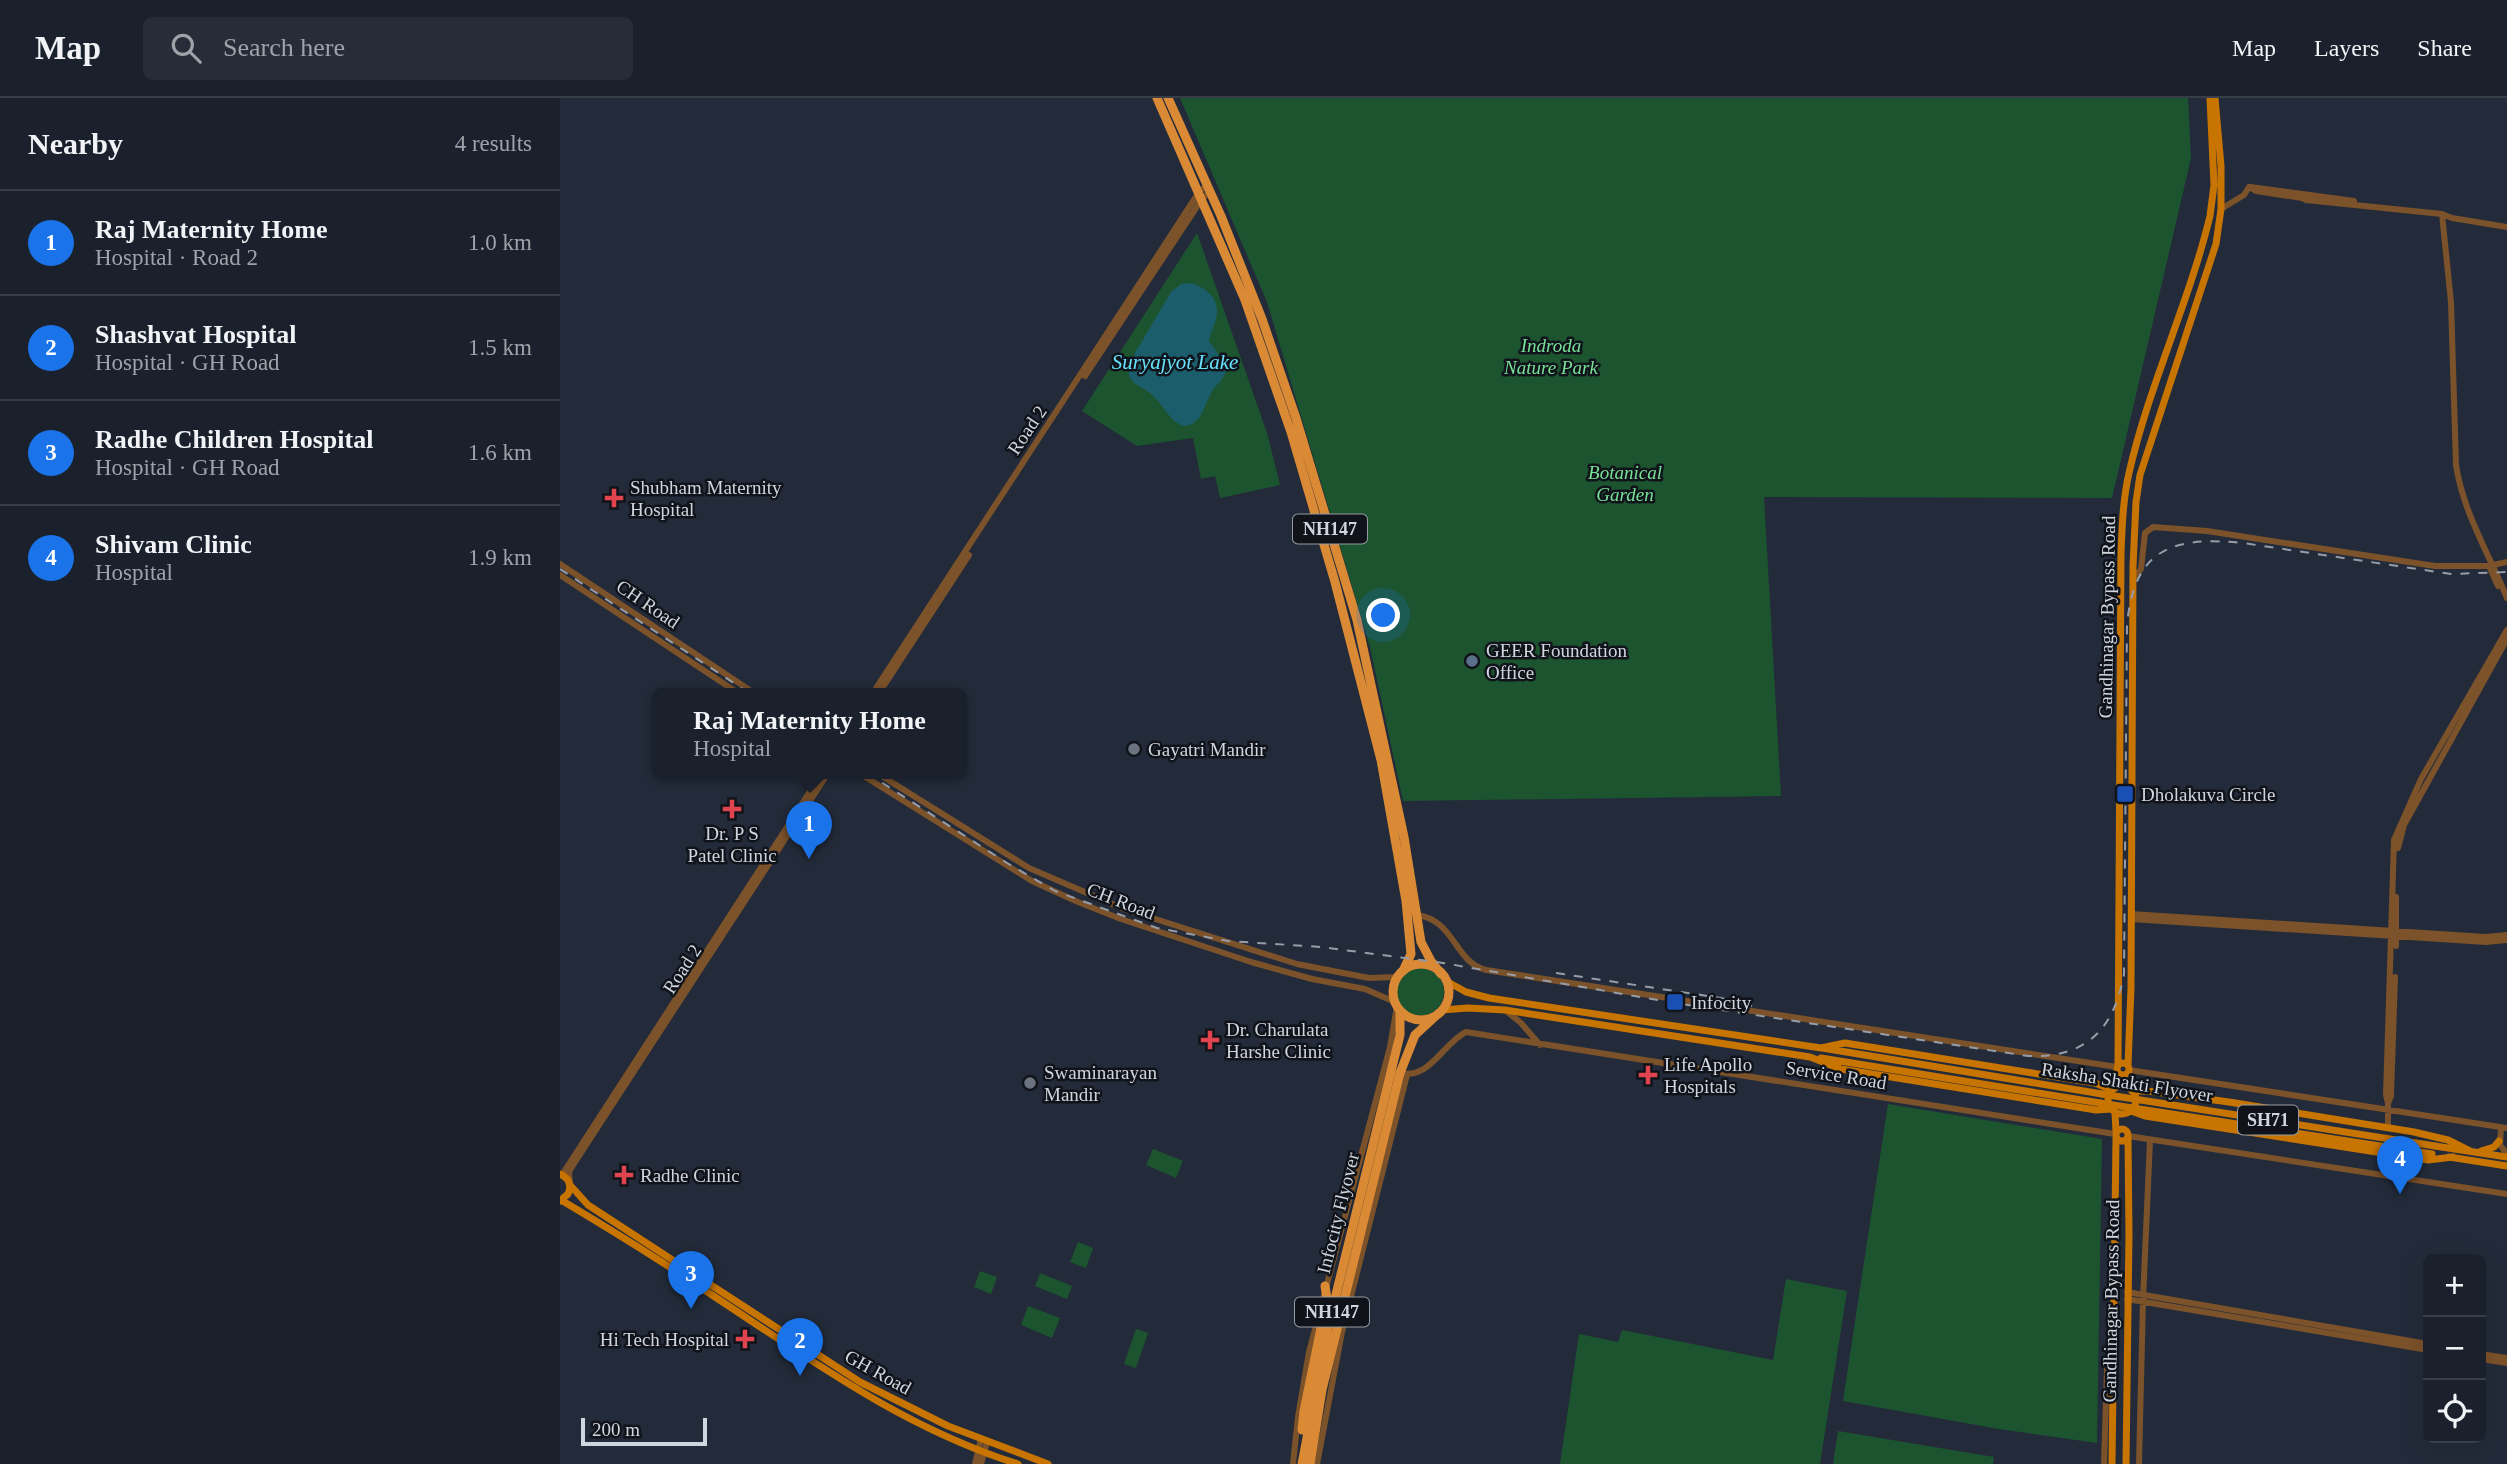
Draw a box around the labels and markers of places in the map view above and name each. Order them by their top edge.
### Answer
place label: Shubham Maternity Hospital [630,477,782,520]
marker: Shubham Maternity Hospital [604,488,624,508]
place label: GEER Foundation Office [1486,640,1627,683]
marker: GEER Foundation Office [1464,653,1480,669]
place label: Gayatri Mandir [1148,739,1266,760]
marker: Gayatri Mandir [1126,741,1142,757]
marker: Dholakuva Circle [2115,784,2135,804]
place label: Dholakuva Circle [2141,784,2276,805]
marker: Dr. P S Patel Clinic [722,799,742,819]
pin: 1 [786,801,832,859]
place label: Dr. P S Patel Clinic [687,823,777,866]
marker: Infocity [1665,992,1685,1012]
place label: Infocity [1691,992,1752,1013]
place label: Dr. Charulata Harshe Clinic [1226,1019,1331,1062]
marker: Dr. Charulata Harshe Clinic [1200,1030,1220,1050]
place label: Life Apollo Hospitals [1664,1054,1752,1097]
place label: Swaminarayan Mandir [1044,1062,1157,1105]
marker: Life Apollo Hospitals [1638,1065,1658,1085]
marker: Swaminarayan Mandir [1022,1075,1038,1091]
pin: 4 [2377,1136,2423,1194]
marker: Radhe Clinic [614,1165,634,1185]
place label: Radhe Clinic [640,1165,740,1186]
pin: 3 [668,1251,714,1309]
pin: 2 [777,1318,823,1376]
place label: Hi Tech Hospital [600,1329,729,1350]
marker: Hi Tech Hospital [735,1329,755,1349]

